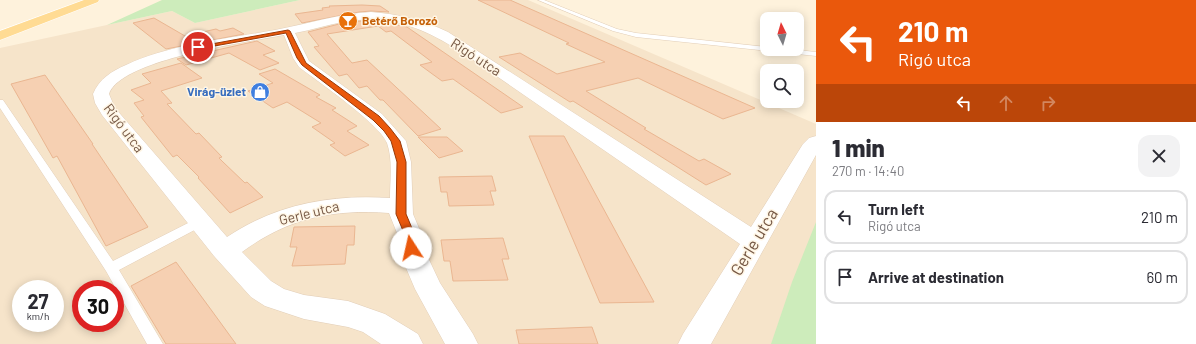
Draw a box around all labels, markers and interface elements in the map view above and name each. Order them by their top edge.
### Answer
bar icon: Betérő Borozó [337,10,359,32]
north arrow [760,12,804,56]
map controls [760,12,804,108]
place label: Betérő Borozó [362,13,438,27]
text: 210 m [898,14,968,48]
icon: left [832,16,884,68]
pin [181,30,215,64]
street label: Rigó utca [448,34,505,79]
icon: arrive [187,36,209,58]
text: Rigó utca [898,48,971,70]
button: search [760,64,804,108]
shop icon: Virág-üzlet [249,81,271,103]
place label: Virág-üzlet [187,84,246,98]
icon: left [953,92,975,114]
icon: ahead [995,92,1017,114]
icon: right [1037,92,1059,114]
street label: Rigó utca [101,100,148,155]
text: 1 min [832,133,885,162]
button: close [1138,135,1180,177]
text: 270 m · 14:40 [832,163,904,179]
street label: Gerle utca [277,197,341,228]
text: Turn left [868,200,924,218]
street label: Gerle utca [725,204,781,279]
icon: left [834,206,856,228]
text: 210 m [1141,208,1178,226]
text: Rigó utca [868,218,921,234]
position arrow [390,227,432,269]
icon: arrive [834,266,856,288]
text: Arrive at destination [868,268,1004,286]
text: 60 m [1146,268,1178,286]
speed limit sign: 30 [72,280,124,332]
text: 27 [27,289,49,313]
text: km/h [27,310,49,322]

